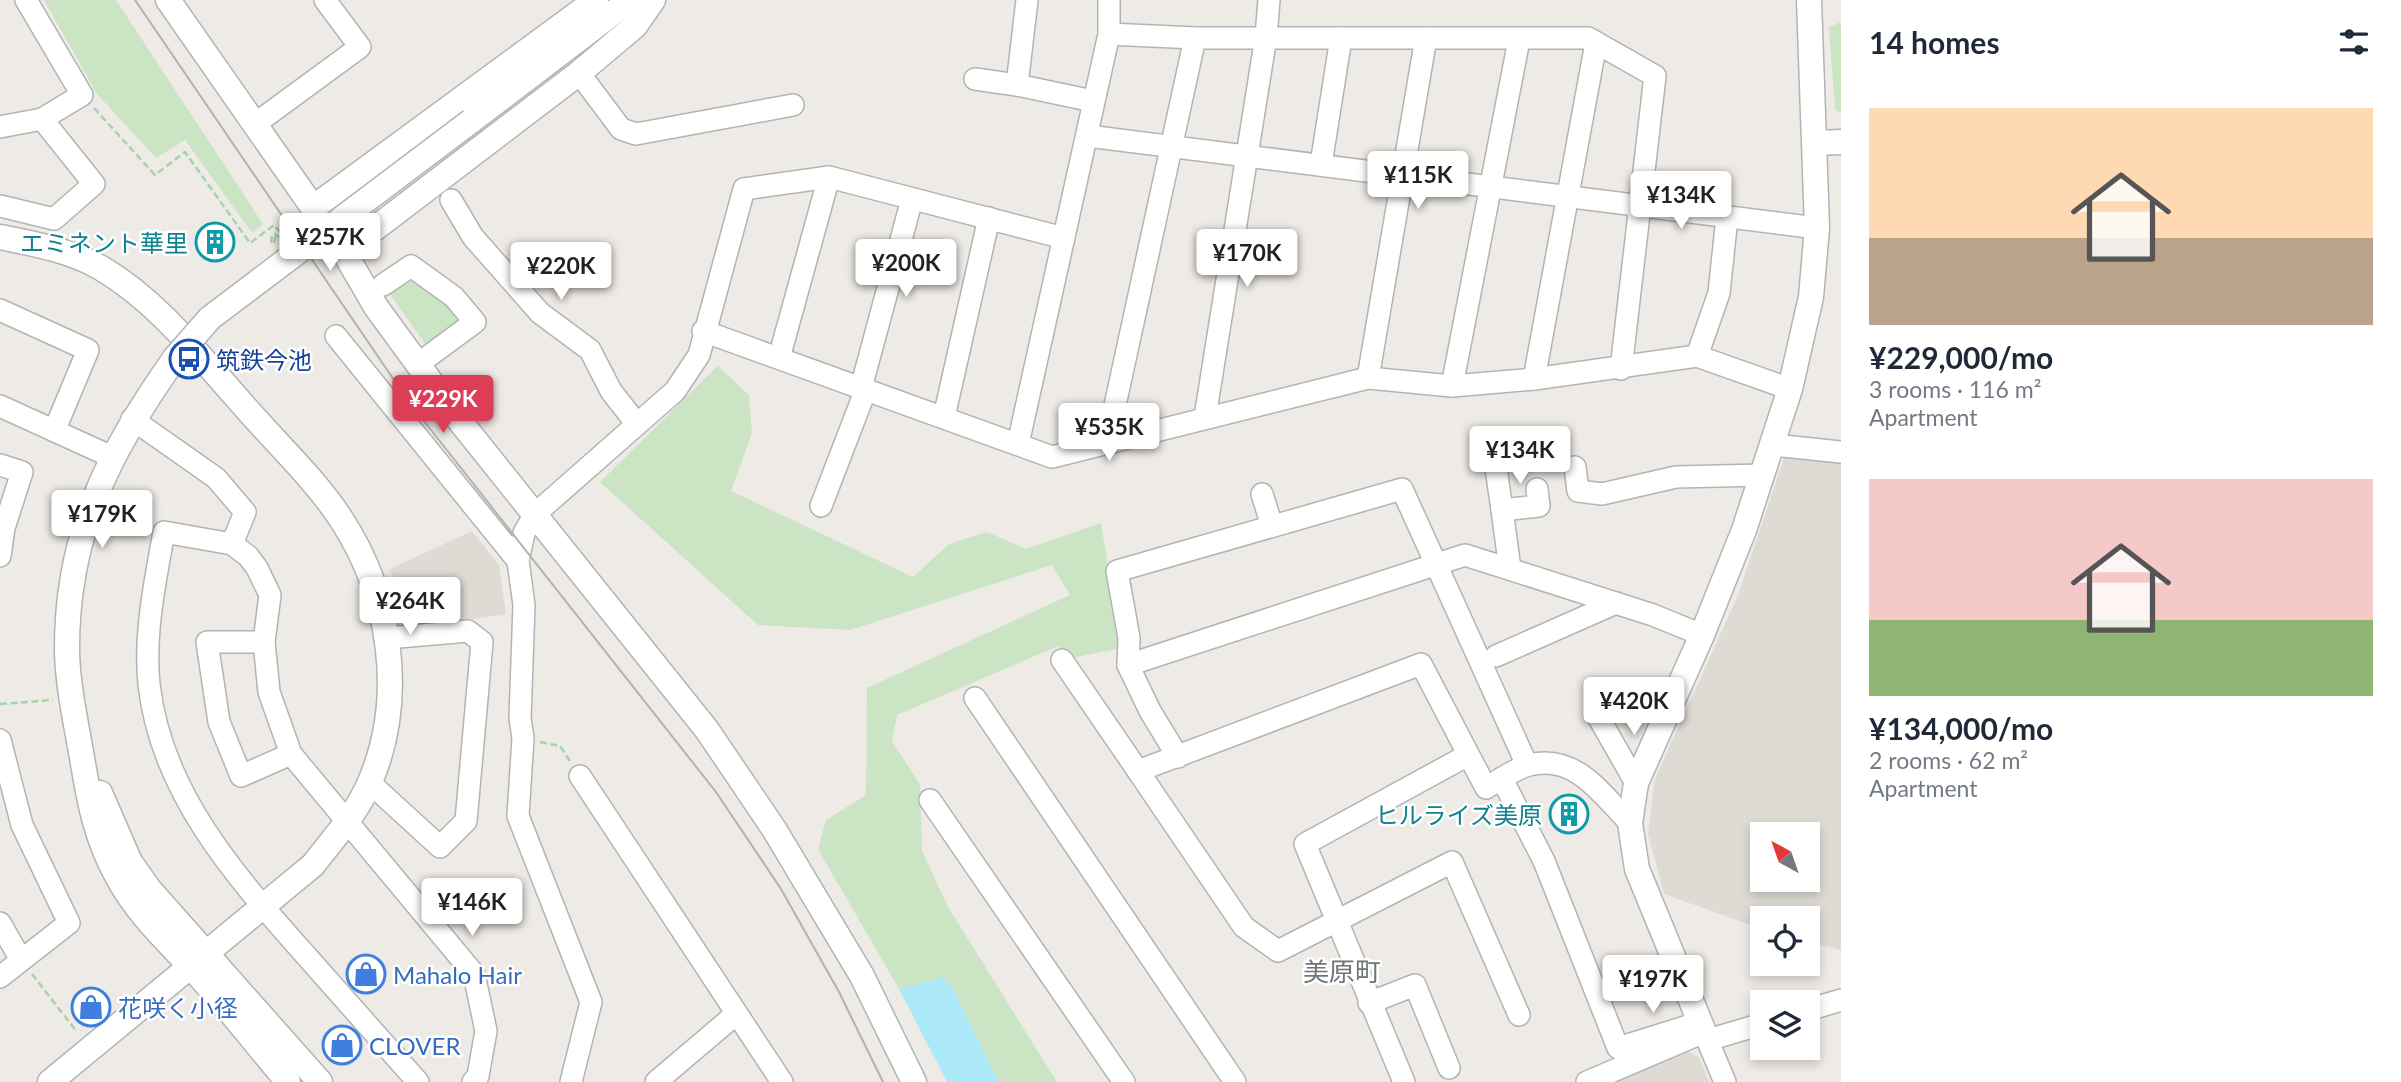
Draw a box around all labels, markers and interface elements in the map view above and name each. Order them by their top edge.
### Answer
icon: filters [2335,23,2373,61]
text: 14 homes [1869,24,2000,60]
pin: ¥115K [1369,152,1467,211]
icon: home [2058,154,2184,280]
text: ¥115K [1383,160,1453,188]
pin: ¥134K [1632,172,1730,231]
text: ¥134K [1646,180,1716,208]
pin: ¥257K [281,214,379,273]
building icon: エミネント華里 [194,221,236,263]
text: ¥257K [295,222,365,250]
place label: エミネント華里 [20,228,188,257]
pin: ¥170K [1198,230,1296,289]
text: ¥170K [1212,238,1282,266]
pin: ¥200K [857,240,955,299]
pin: ¥220K [512,243,610,302]
text: ¥200K [871,248,941,276]
text: ¥220K [526,251,596,279]
bus stop icon: 筑鉄今池 [168,338,210,380]
text: ¥229,000/mo [1869,339,2053,375]
place label: 筑鉄今池 [216,345,312,374]
text: 3 rooms · 116 m² [1869,375,2041,403]
pin: ¥229K [394,376,492,435]
text: ¥229K [408,384,478,412]
text: Apartment [1869,403,1977,431]
pin: ¥535K [1060,404,1158,463]
text: ¥535K [1074,412,1144,440]
pin: ¥134K [1471,426,1569,486]
text: ¥134K [1485,435,1555,463]
pin: ¥179K [53,490,151,550]
text: ¥179K [67,499,137,527]
icon: home [2058,525,2184,651]
pin: ¥264K [361,578,459,637]
text: ¥264K [375,586,445,614]
pin: ¥420K [1585,678,1683,737]
text: ¥420K [1599,686,1669,714]
text: ¥134,000/mo [1869,710,2053,746]
text: 2 rooms · 62 m² [1869,746,2028,774]
text: Apartment [1869,774,1977,802]
building icon: ヒルライズ美原 [1548,793,1590,835]
place label: ヒルライズ美原 [1375,800,1542,829]
north arrow [1750,822,1820,892]
map controls [1750,822,1820,1060]
pin: ¥146K [423,878,521,938]
text: ¥146K [437,887,507,915]
button: locate [1750,906,1820,976]
shop icon: Mahalo Hair [345,953,387,995]
district label: 美原町 [1303,955,1381,987]
pin: ¥197K [1604,956,1702,1015]
place label: Mahalo Hair [393,960,522,989]
text: ¥197K [1618,964,1688,992]
shop icon: 花咲く小径 [70,986,112,1028]
button: layers [1750,990,1820,1060]
place label: 花咲く小径 [118,993,238,1022]
shop icon: CLOVER [321,1024,363,1066]
place label: CLOVER [369,1031,460,1060]

